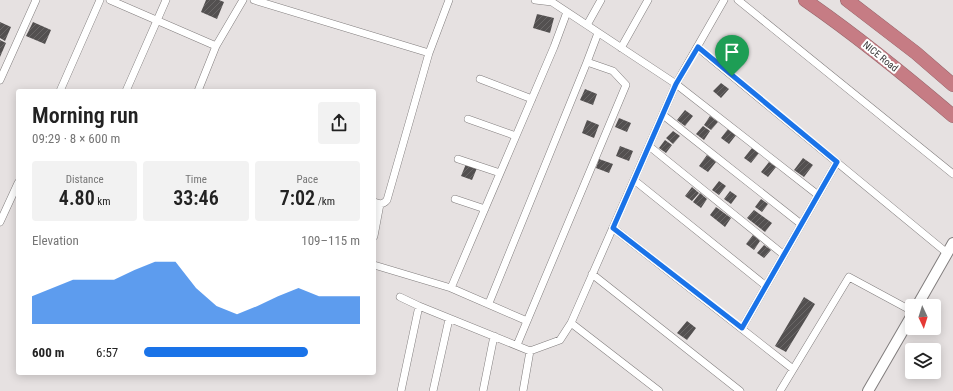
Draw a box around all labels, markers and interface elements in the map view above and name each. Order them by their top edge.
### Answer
pin [715,35,749,76]
street label: NICE Road [861,39,900,74]
icon: arrive [721,41,743,63]
button: share [318,102,360,144]
text: Morning run [32,103,139,128]
text: 09:29 · 8 × 600 m [32,131,120,146]
text: Distance [66,173,104,186]
text: Time [185,173,207,186]
text: Pace [297,173,318,186]
text: 4.80 [59,186,95,210]
text: 33:46 [173,186,219,210]
text: 7:02 [280,186,315,210]
text: km [95,195,110,208]
text: /km [315,195,335,208]
text: Elevation [32,233,79,248]
text: 109–115 m [301,233,360,248]
north arrow [905,299,941,335]
map controls [905,299,941,379]
button: layers [905,343,941,379]
text: 600 m [32,345,64,360]
text: 6:57 [96,345,118,360]

